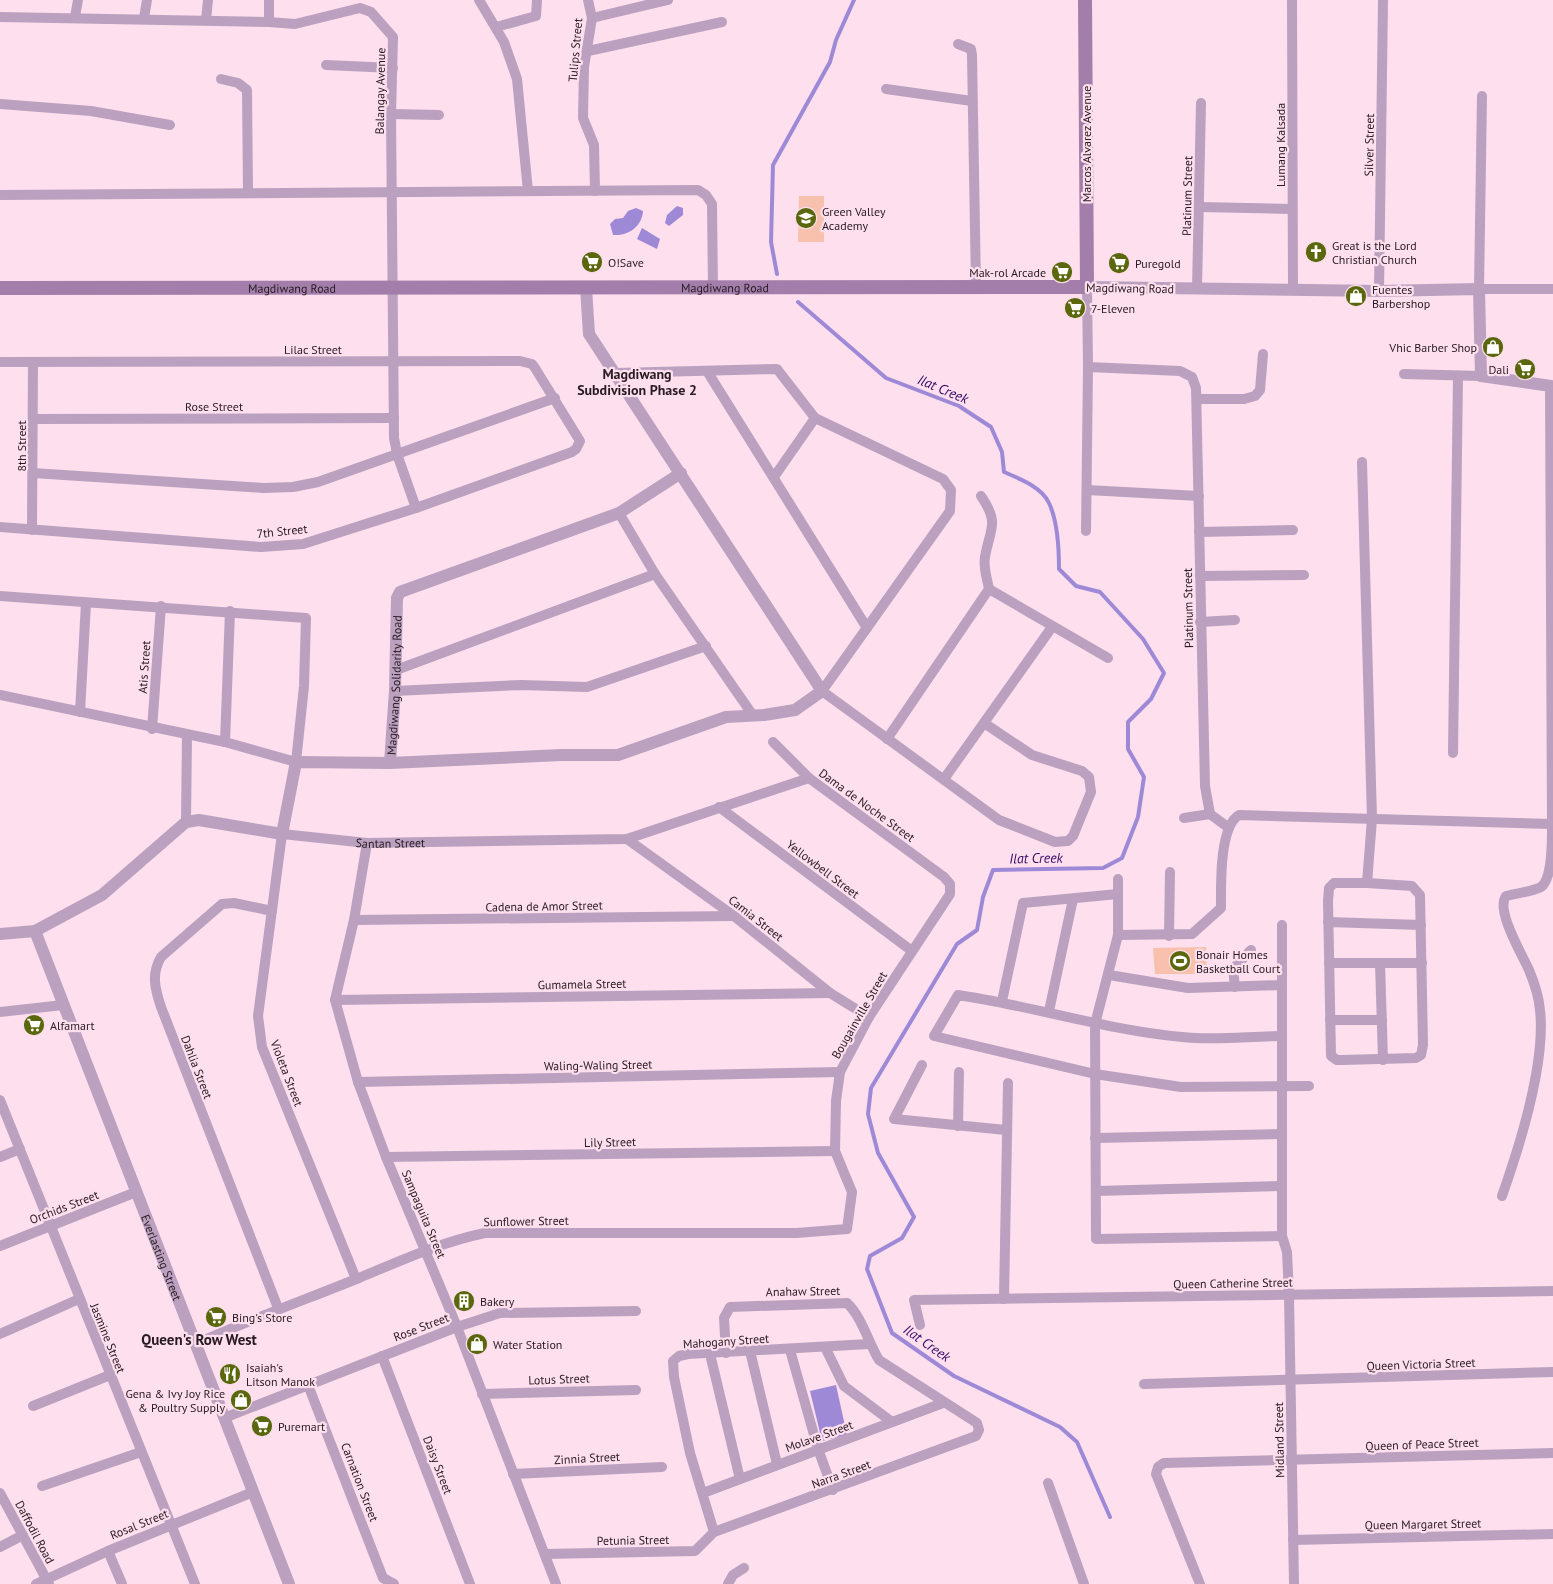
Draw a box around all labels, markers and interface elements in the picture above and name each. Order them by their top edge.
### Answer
street label: Tulips Street [565,17,585,83]
street label: Balangay Avenue [372,47,388,135]
street label: Marcos Alvarez Avenue [1079,86,1094,202]
street label: Lumang Kalsada [1273,103,1288,187]
street label: Silver Street [1361,113,1377,177]
street label: Platinum Street [1179,156,1195,236]
place label: Green Valley Academy [822,204,886,233]
school or university icon: Green Valley Academy [794,206,818,230]
place label: Great is the Lord Christian Church [1332,238,1417,267]
church icon: Great is the Lord Christian Church [1304,240,1328,264]
supermarket icon: O!Save [580,250,604,274]
supermarket icon: Puregold [1107,251,1131,275]
place label: O!Save [608,255,644,270]
place label: Puregold [1135,256,1181,271]
supermarket icon: Mak-rol Arcade [1050,260,1074,284]
place label: Mak-rol Arcade [969,265,1046,280]
street label: Magdiwang Road [248,280,336,295]
street label: Magdiwang Road [681,280,769,295]
street label: Magdiwang Road [1086,280,1174,296]
place label: Fuentes Barbershop [1372,282,1430,311]
shop icon: Fuentes Barbershop [1344,284,1368,308]
supermarket icon: 7-Eleven [1063,296,1087,320]
place label: 7-Eleven [1091,301,1135,316]
shop icon: Vhic Barber Shop [1481,335,1505,359]
place label: Vhic Barber Shop [1388,340,1477,355]
street label: Lilac Street [284,342,342,357]
supermarket icon: Dali [1513,357,1537,381]
place label: Dali [1488,362,1509,377]
district label: Magdiwang Subdivision Phase 2 [577,365,697,399]
water label: Ilat Creek [915,370,972,408]
street label: Rose Street [185,399,243,414]
street label: 8th Street [14,420,29,472]
street label: 7th Street [256,521,308,541]
street label: Platinum Street [1180,568,1196,648]
street label: Magdiwang Solidarity Road [383,615,404,755]
street label: Atis Street [135,640,153,694]
street label: Dama de Noche Street [816,765,918,845]
street label: Santan Street [355,834,425,851]
street label: Yellowbell Street [784,837,862,901]
water label: Ilat Creek [1009,849,1064,867]
street label: Camia Street [726,892,786,944]
street label: Cadena de Amor Street [485,897,603,915]
place label: Bonair Homes Basketball Court [1196,947,1280,976]
sports icon: Bonair Homes Basketball Court [1168,949,1192,973]
street label: Bougainville Street [828,969,890,1061]
street label: Gumamela Street [538,976,626,992]
supermarket icon: Alfamart [22,1013,46,1037]
place label: Alfamart [50,1018,95,1033]
street label: Dahlia Street [178,1033,216,1101]
street label: Violeta Street [267,1037,307,1108]
street label: Waling-Waling Street [544,1057,652,1073]
street label: Lily Street [584,1134,636,1150]
street label: Sampaguita Street [399,1168,449,1260]
street label: Orchids Street [27,1187,101,1227]
street label: Everlasting Street [138,1212,185,1302]
street label: Sunflower Street [483,1213,569,1229]
street label: Queen Catherine Street [1173,1274,1293,1292]
street label: Anahaw Street [766,1283,840,1299]
building icon: Bakery [452,1289,476,1313]
place label: Bakery [480,1294,515,1309]
street label: Jasmine Street [87,1300,129,1375]
supermarket icon: Bing's Store [204,1305,228,1329]
place label: Bing's Store [232,1310,292,1325]
street label: Rose Street [391,1310,451,1344]
water label: Ilat Creek [900,1320,955,1366]
district label: Queen's Row West [141,1330,258,1349]
street label: Mahogany Street [682,1331,770,1351]
shop icon: Water Station [465,1332,489,1356]
place label: Water Station [493,1337,562,1352]
street label: Queen Victoria Street [1366,1355,1476,1373]
place label: Isaiah's Litson Manok [246,1360,315,1389]
restaurant icon: Isaiah's Litson Manok [218,1362,242,1386]
street label: Lotus Street [528,1370,590,1388]
place label: Gena & Ivy Joy Rice & Poultry Supply [125,1386,225,1415]
shop icon: Gena & Ivy Joy Rice & Poultry Supply [229,1388,253,1412]
street label: Midland Street [1271,1402,1287,1478]
supermarket icon: Puremart [250,1414,274,1438]
street label: Molave Street [783,1417,855,1455]
place label: Puremart [278,1419,325,1434]
street label: Daisy Street [420,1434,456,1496]
street label: Queen of Peace Street [1365,1435,1479,1453]
street label: Carnation Street [338,1440,382,1524]
street label: Zinnia Street [554,1449,620,1467]
street label: Narra Street [809,1456,873,1492]
street label: Daffodil Road [12,1498,58,1566]
street label: Rosal Street [108,1506,170,1542]
street label: Queen Margaret Street [1365,1515,1481,1533]
street label: Petunia Street [597,1532,669,1548]

